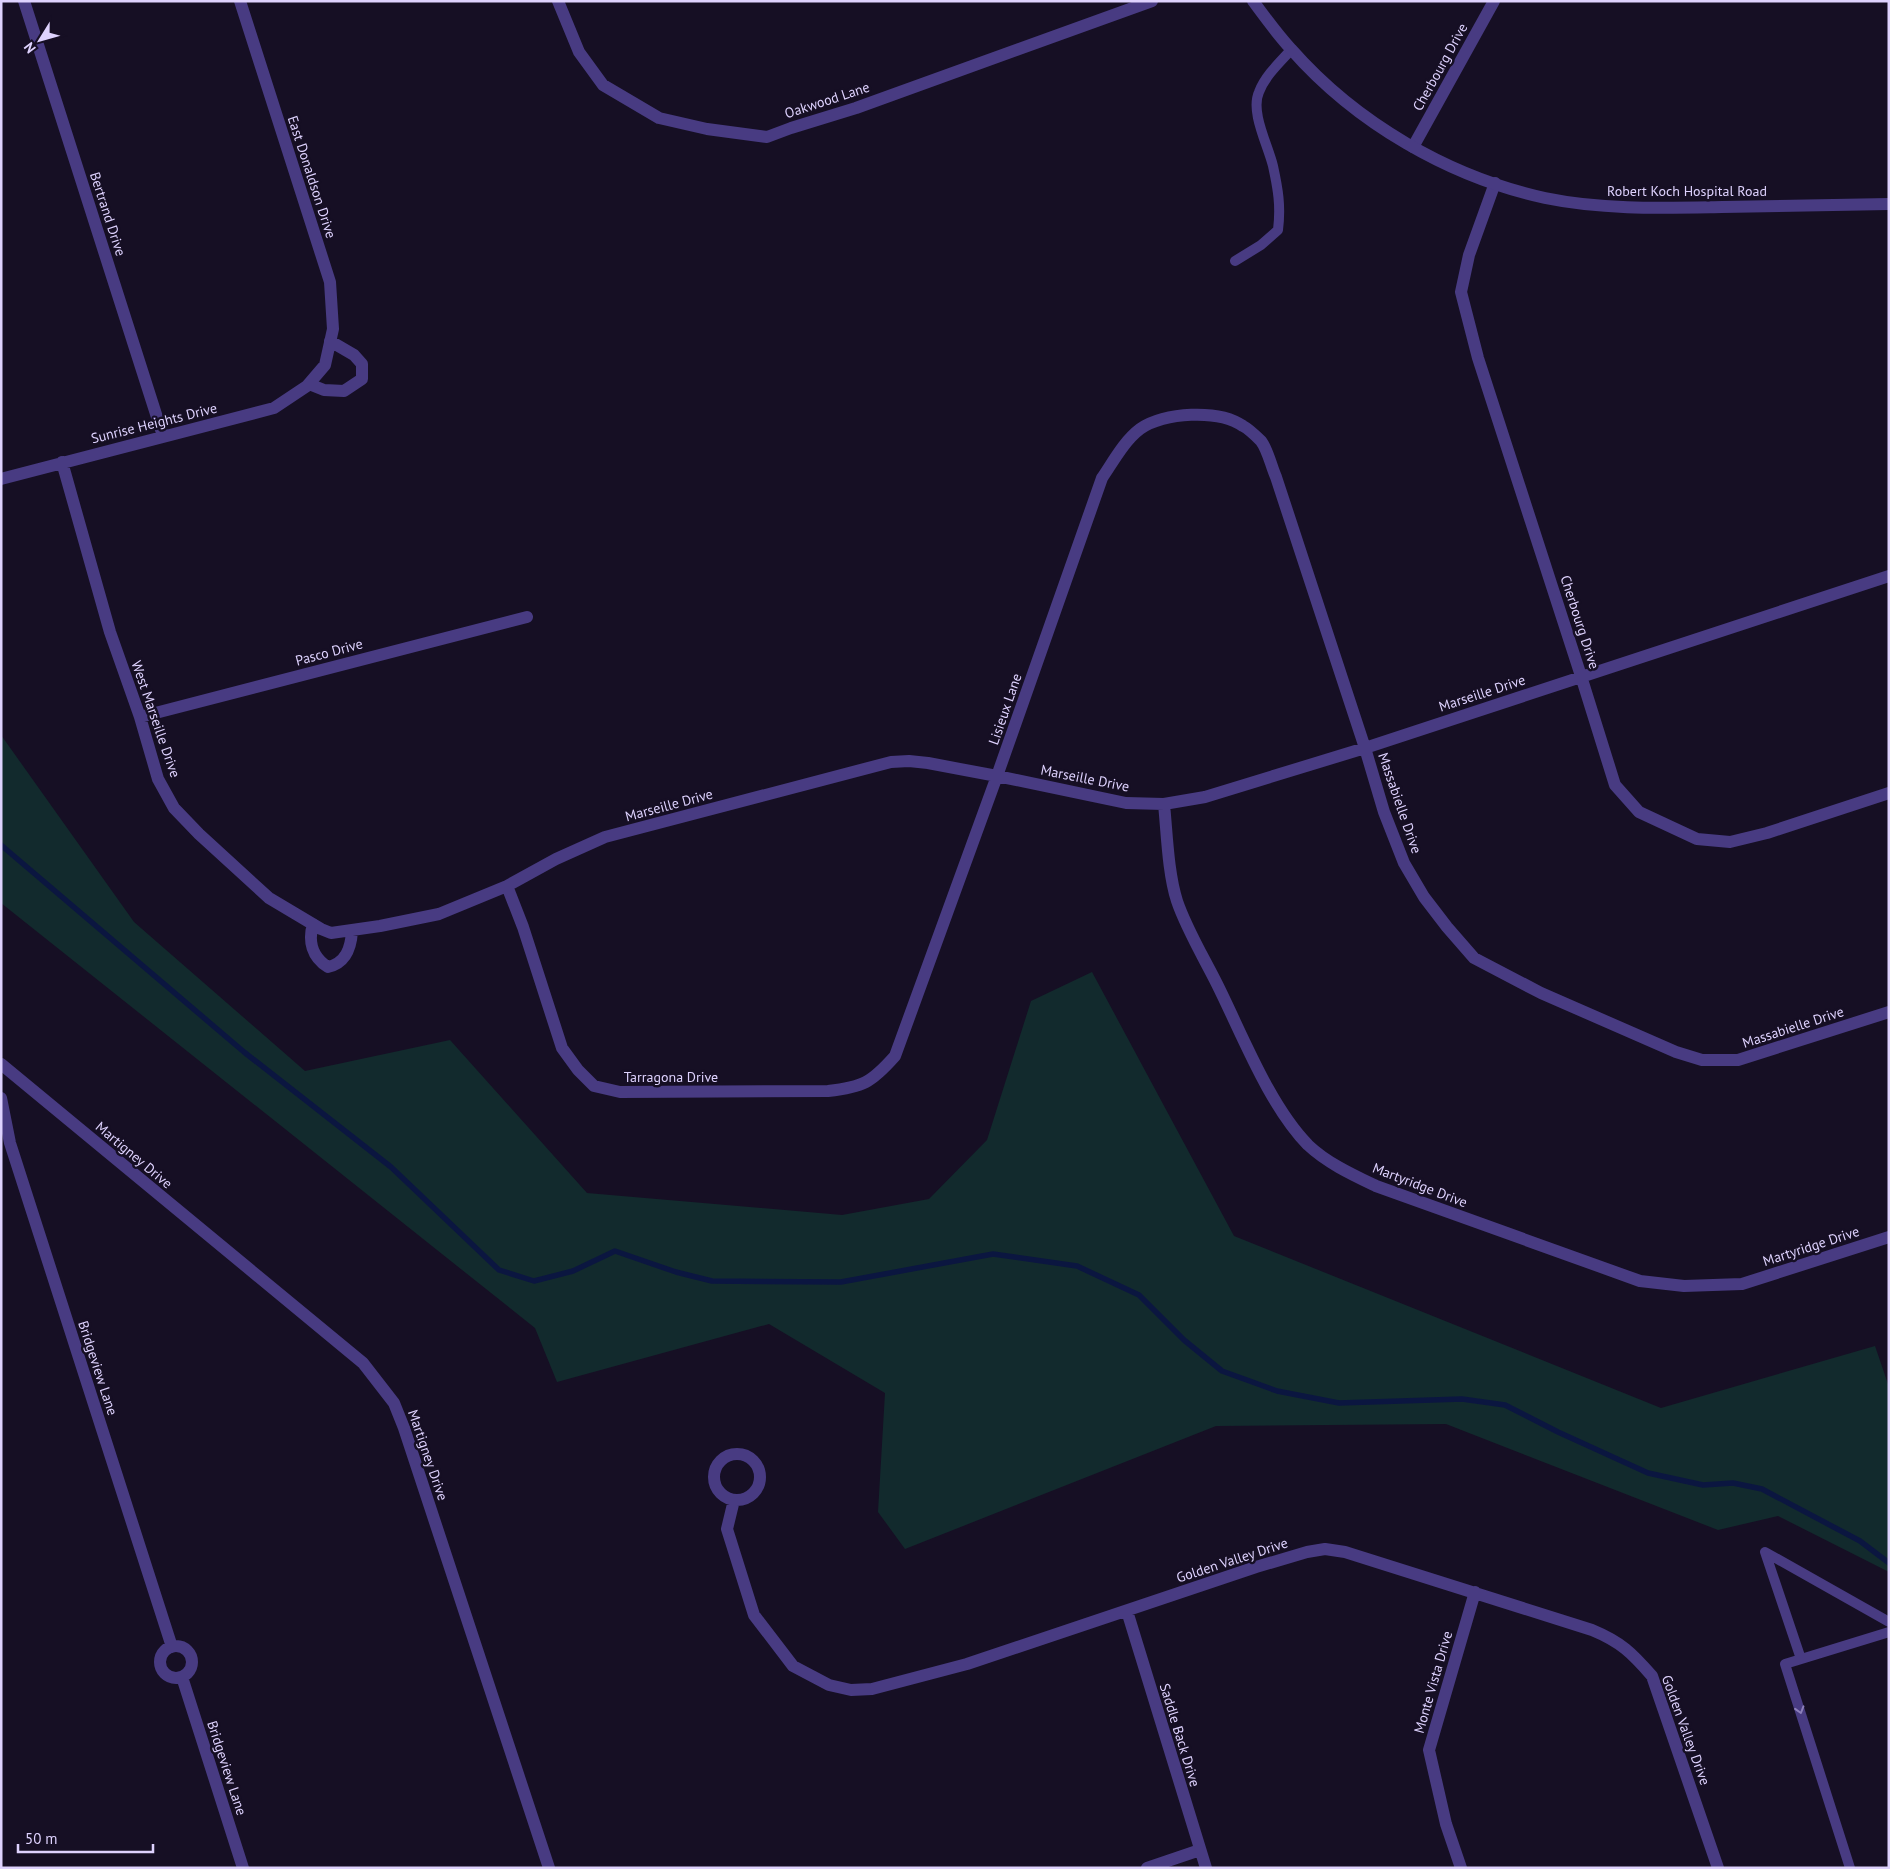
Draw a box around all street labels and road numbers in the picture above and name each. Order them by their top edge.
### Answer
street label: Cherbourg Drive [1408,20,1472,114]
street label: Oakwood Lane [782,78,872,122]
street label: East Donaldson Drive [284,113,340,241]
street label: Bertrand Drive [86,170,130,258]
street label: Robert Koch Hospital Road [1607,182,1767,200]
street label: Sunrise Heights Drive [89,399,219,447]
street label: Cherbourg Drive [1556,573,1604,671]
street label: Pasco Drive [293,634,365,670]
street label: West Marseille Drive [128,658,184,780]
street label: Lisieux Lane [984,671,1026,747]
street label: Marseille Drive [1436,671,1528,715]
street label: Massabielle Drive [1374,750,1426,856]
street label: Marseille Drive [1039,761,1131,795]
street label: Marseille Drive [623,785,715,825]
street label: Massabielle Drive [1740,1002,1846,1052]
street label: Tarragona Drive [624,1068,718,1086]
street label: Martigney Drive [92,1118,176,1192]
street label: Martyridge Drive [1370,1159,1470,1211]
street label: Martyridge Drive [1761,1222,1861,1270]
street label: Bridgeview Lane [74,1318,122,1418]
street label: Martigney Drive [404,1407,452,1503]
street label: Golden Valley Drive [1174,1534,1290,1586]
street label: Monte Vista Drive [1410,1629,1456,1735]
street label: Golden Valley Drive [1658,1672,1714,1788]
street label: Saddle Back Drive [1156,1681,1204,1789]
street label: Bridgeview Lane [203,1718,251,1818]

